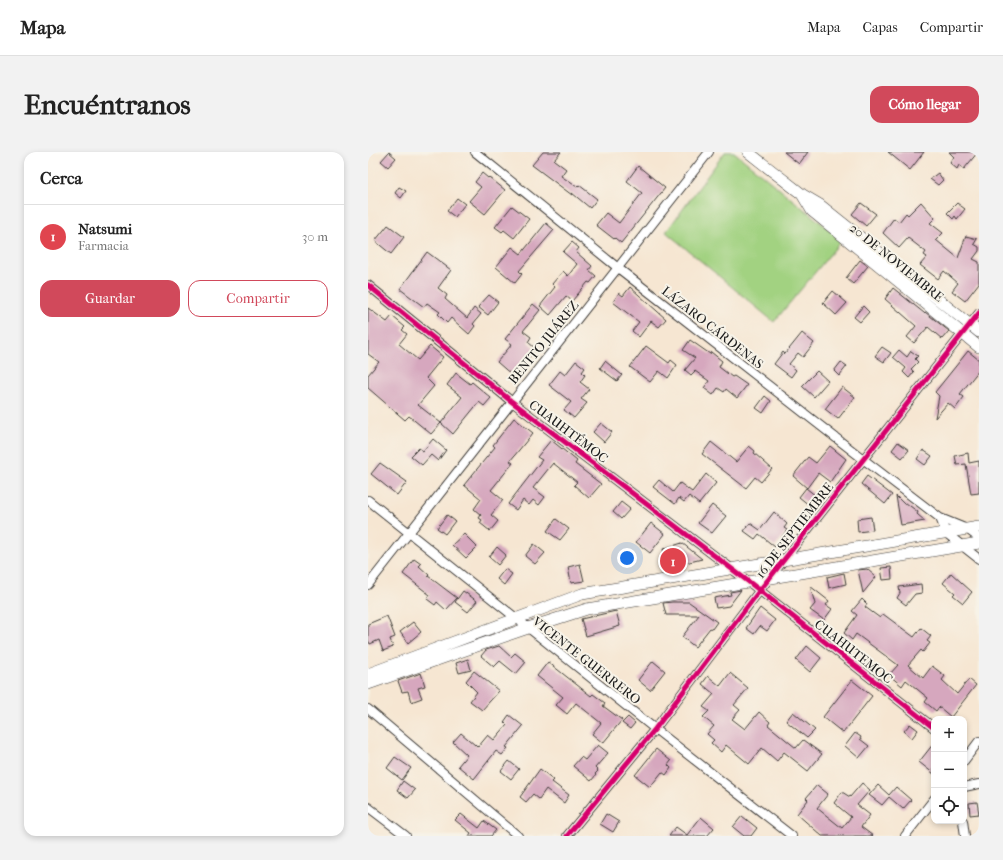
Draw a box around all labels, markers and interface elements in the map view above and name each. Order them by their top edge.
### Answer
text: Mapa [20,17,65,39]
text: Mapa [807,19,841,36]
text: Capas [863,19,898,36]
text: Compartir [920,19,983,36]
button: Cómo llegar [870,86,979,123]
text: Encuéntranos [24,88,191,121]
text: Cerca [40,168,82,188]
text: Natsumi [78,220,132,238]
street label: 20 DE NOVIEMBRE [847,220,946,305]
text: 1 [51,229,55,244]
text: 30 m [302,229,328,244]
text: Farmacia [78,238,129,253]
button: Guardar [40,280,180,317]
button: Compartir [188,280,328,317]
street label: LÁZARO CÁRDENAS [659,283,767,372]
street label: BENITO JUÁREZ [505,298,582,387]
street label: CUAUHTÉMOC [526,397,611,466]
street label: 16 DE SEPTIEMBRE [752,480,836,581]
pin: 1 [660,546,686,576]
your location [617,548,637,568]
street label: VICENTE GUERRERO [529,613,644,707]
street label: CUAHUTEMOC [812,616,896,687]
map controls [931,716,967,824]
button: + [931,716,967,752]
button: − [931,752,967,788]
button: locate [931,788,967,824]

